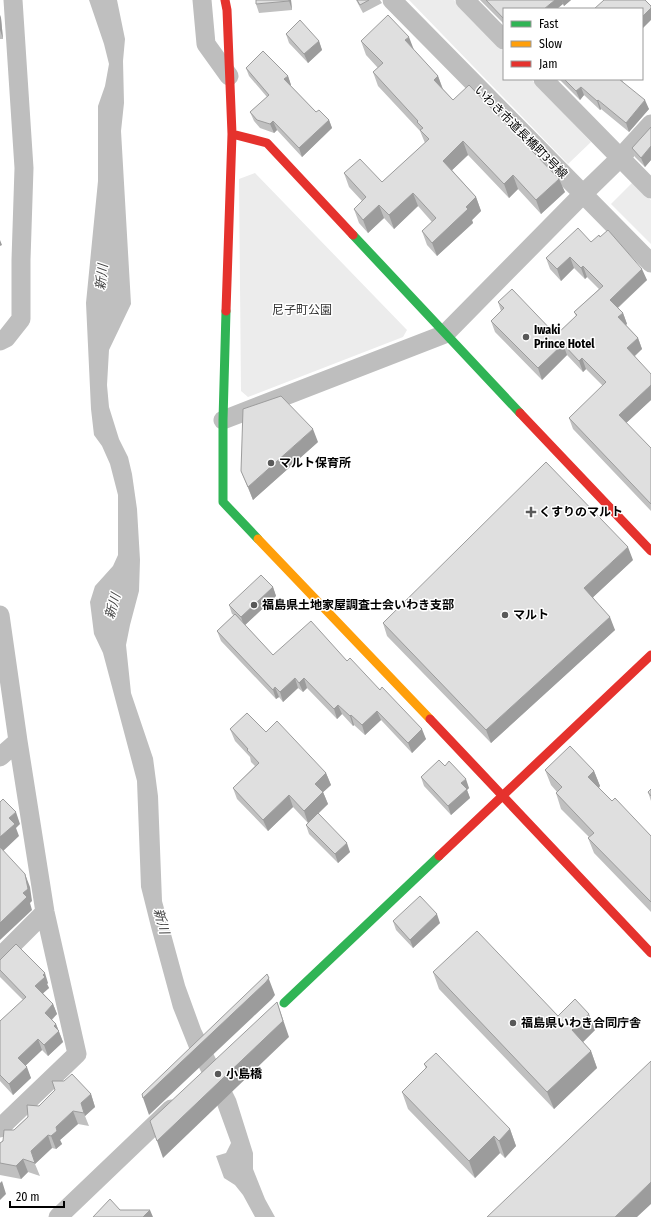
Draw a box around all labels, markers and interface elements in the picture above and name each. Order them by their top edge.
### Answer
legend [503,8,643,80]
text: Fast [539,17,558,31]
text: Slow [539,37,562,51]
text: Jam [539,57,557,71]
street label: いわき市道長橋町3号線 [472,83,570,181]
water label: 新川 [93,261,111,291]
park label: 尼子町公園 [272,303,332,317]
place label: Iwaki Prince Hotel [534,323,595,351]
marker: Iwaki Prince Hotel [521,332,531,342]
place label: マルト保育所 [279,456,351,470]
marker: マルト保育所 [266,458,276,468]
place label: くすりのマルト [539,505,623,519]
marker: くすりのマルト [526,507,536,517]
water label: 新川 [102,590,124,621]
place label: 福島県土地家屋調査士会いわき支部 [262,598,454,612]
marker: 福島県土地家屋調査士会いわき支部 [249,600,259,610]
place label: マルト [513,608,549,622]
marker: マルト [500,610,510,620]
water label: 新川 [151,907,173,938]
place label: 福島県いわき合同庁舎 [521,1016,641,1030]
marker: 福島県いわき合同庁舎 [508,1018,518,1028]
place label: 小島橋 [226,1067,263,1081]
marker: 小島橋 [213,1069,223,1079]
scale bar [10,1183,64,1209]
text: 20 m [16,1190,40,1204]

